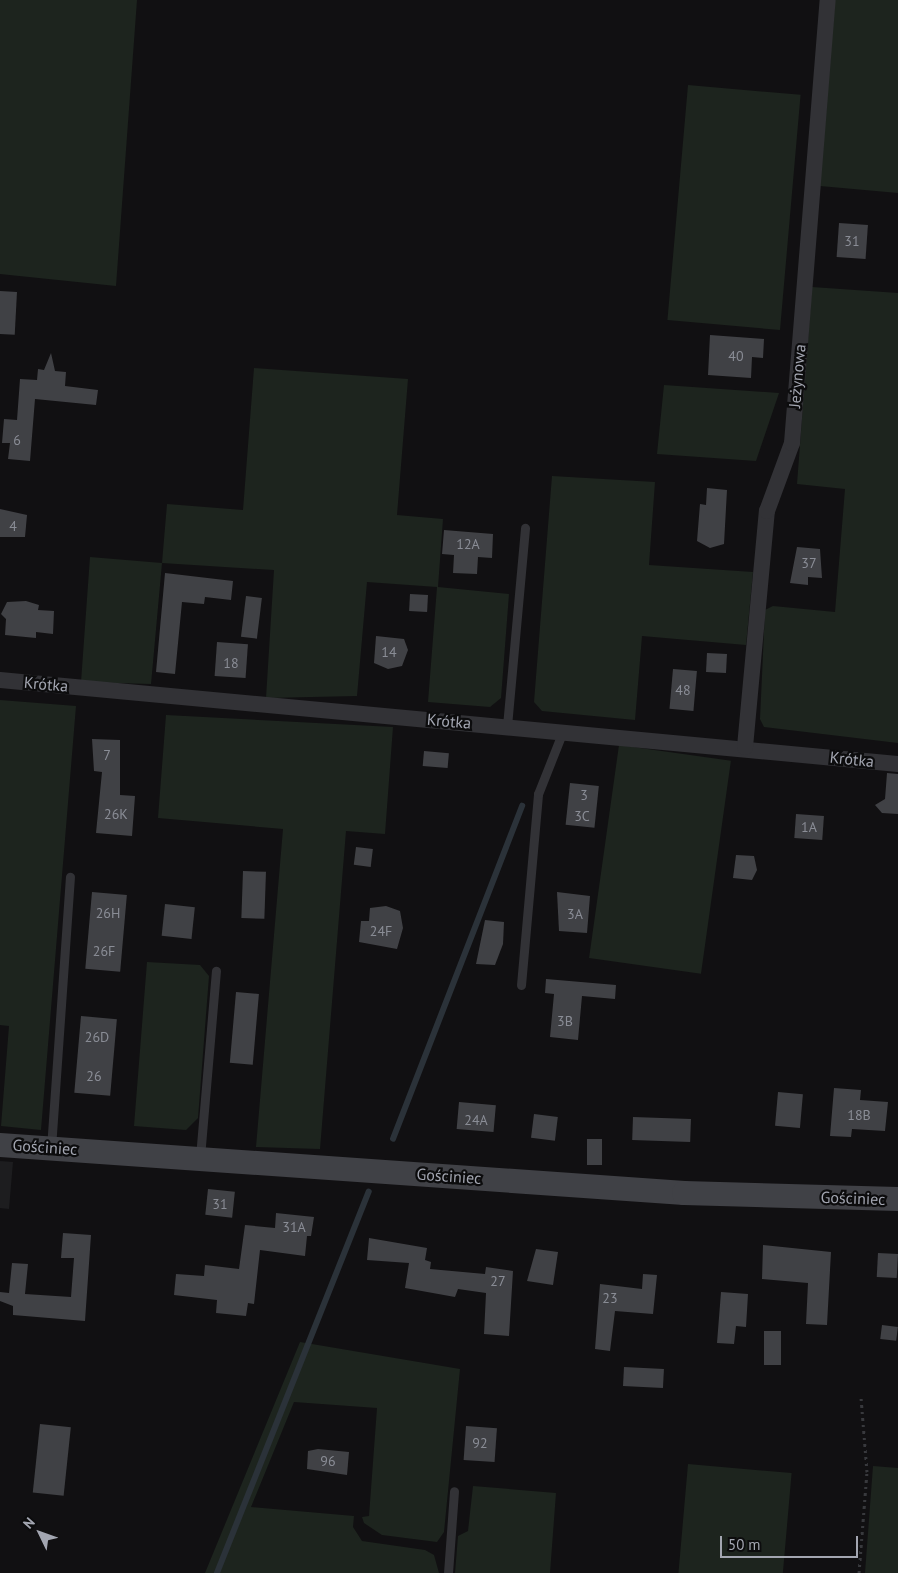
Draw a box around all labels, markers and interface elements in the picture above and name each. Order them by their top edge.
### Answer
house number: 31 [844,233,860,249]
street label: Jeżynowa [785,343,809,409]
house number: 40 [728,348,744,364]
house number: 6 [13,432,21,448]
house number: 4 [9,518,17,534]
house number: 12A [456,536,480,552]
house number: 37 [801,555,817,571]
house number: 14 [381,644,397,660]
house number: 18 [223,655,239,671]
street label: Krótka [23,673,69,695]
house number: 48 [675,682,691,698]
street label: Krótka [426,710,472,732]
house number: 7 [103,747,111,763]
street label: Krótka [829,747,875,771]
house number: 3 [580,787,588,803]
house number: 26K [104,806,128,822]
house number: 3C [574,808,590,824]
house number: 1A [801,819,817,835]
house number: 26H [96,905,120,921]
house number: 3A [567,906,583,922]
house number: 24F [370,923,392,939]
house number: 26F [93,943,115,959]
house number: 3B [557,1013,573,1029]
house number: 26D [85,1029,109,1045]
house number: 26 [86,1068,102,1084]
house number: 18B [847,1107,871,1123]
house number: 24A [464,1112,488,1128]
street label: Gościniec [12,1135,78,1159]
street label: Gościniec [416,1164,482,1188]
street label: Gościniec [820,1187,886,1209]
house number: 31 [212,1196,228,1212]
house number: 31A [282,1219,306,1235]
house number: 27 [490,1273,506,1289]
house number: 23 [602,1290,618,1306]
house number: 92 [472,1435,488,1451]
house number: 96 [320,1453,336,1469]
north arrow [15,1508,65,1558]
text: N [19,1514,39,1532]
scale bar [723,1526,860,1558]
text: 50 m [728,1535,761,1554]

